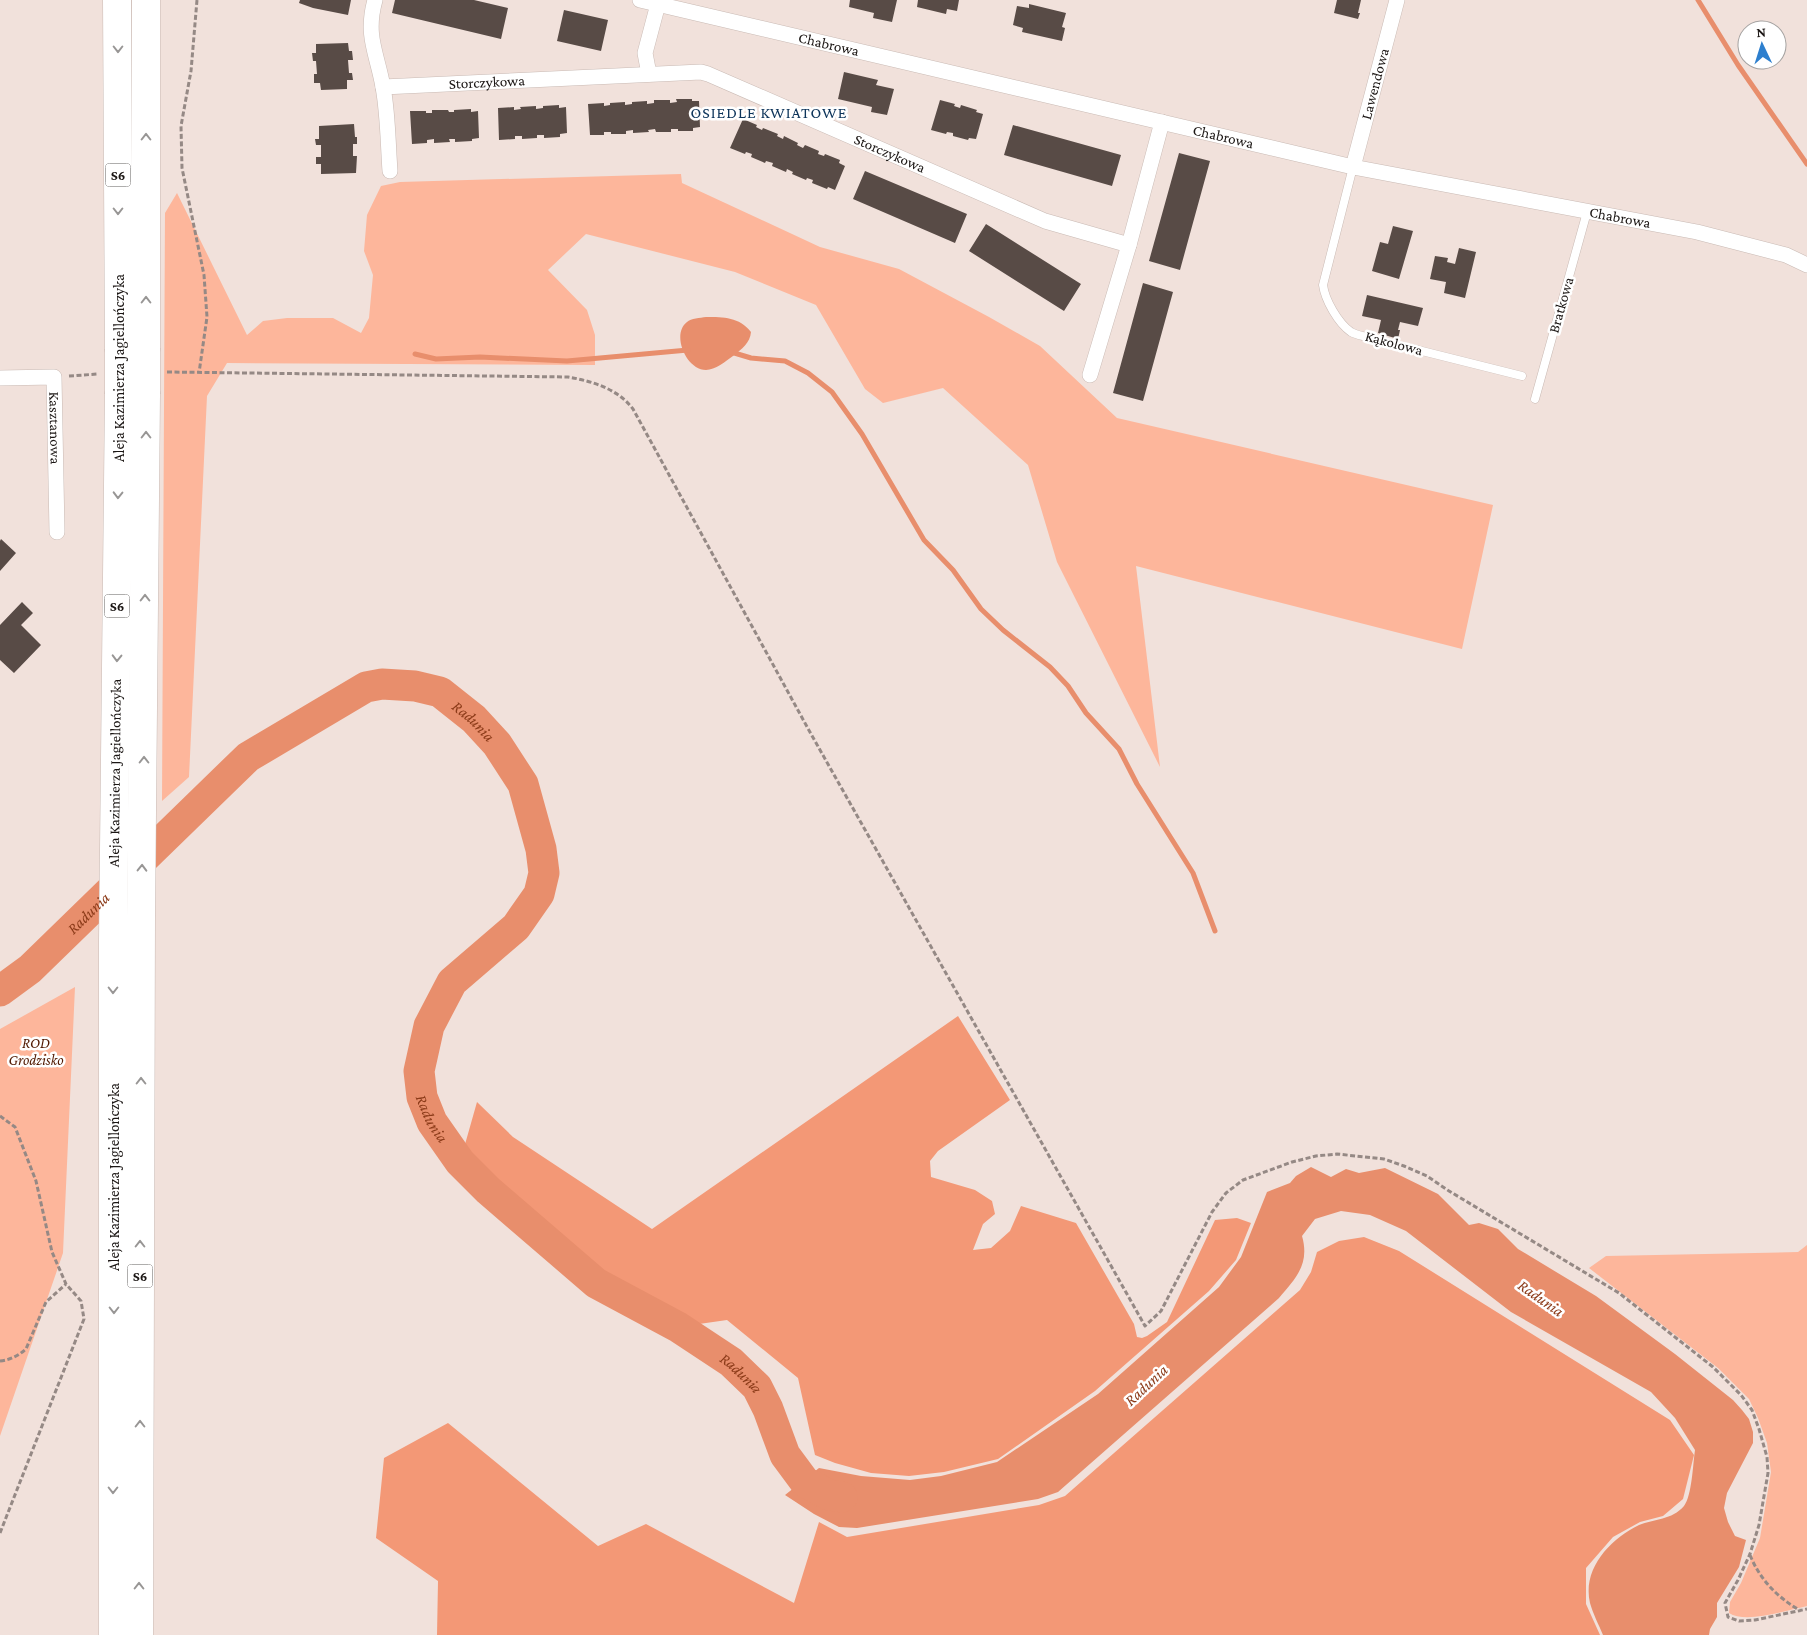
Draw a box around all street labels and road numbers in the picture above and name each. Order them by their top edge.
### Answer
street label: Chabrowa [797,29,861,59]
street label: Lawendowa [1358,46,1392,121]
street label: Storczykowa [448,72,525,92]
street label: Chabrowa [1191,122,1255,151]
street label: Storczykowa [852,131,928,176]
road number: S6 [106,164,130,186]
street label: Chabrowa [1588,204,1652,231]
street label: Aleja Kazimierza Jagiellończyka [111,274,128,462]
street label: Bratkowa [1545,275,1577,335]
street label: Kąkolowa [1363,328,1425,359]
street label: Kasztanowa [46,391,64,465]
road number: S6 [104,594,130,618]
street label: Aleja Kazimierza Jagiellończyka [106,679,125,867]
street label: Aleja Kazimierza Jagiellończyka [106,1083,123,1271]
road number: S6 [128,1264,152,1288]

